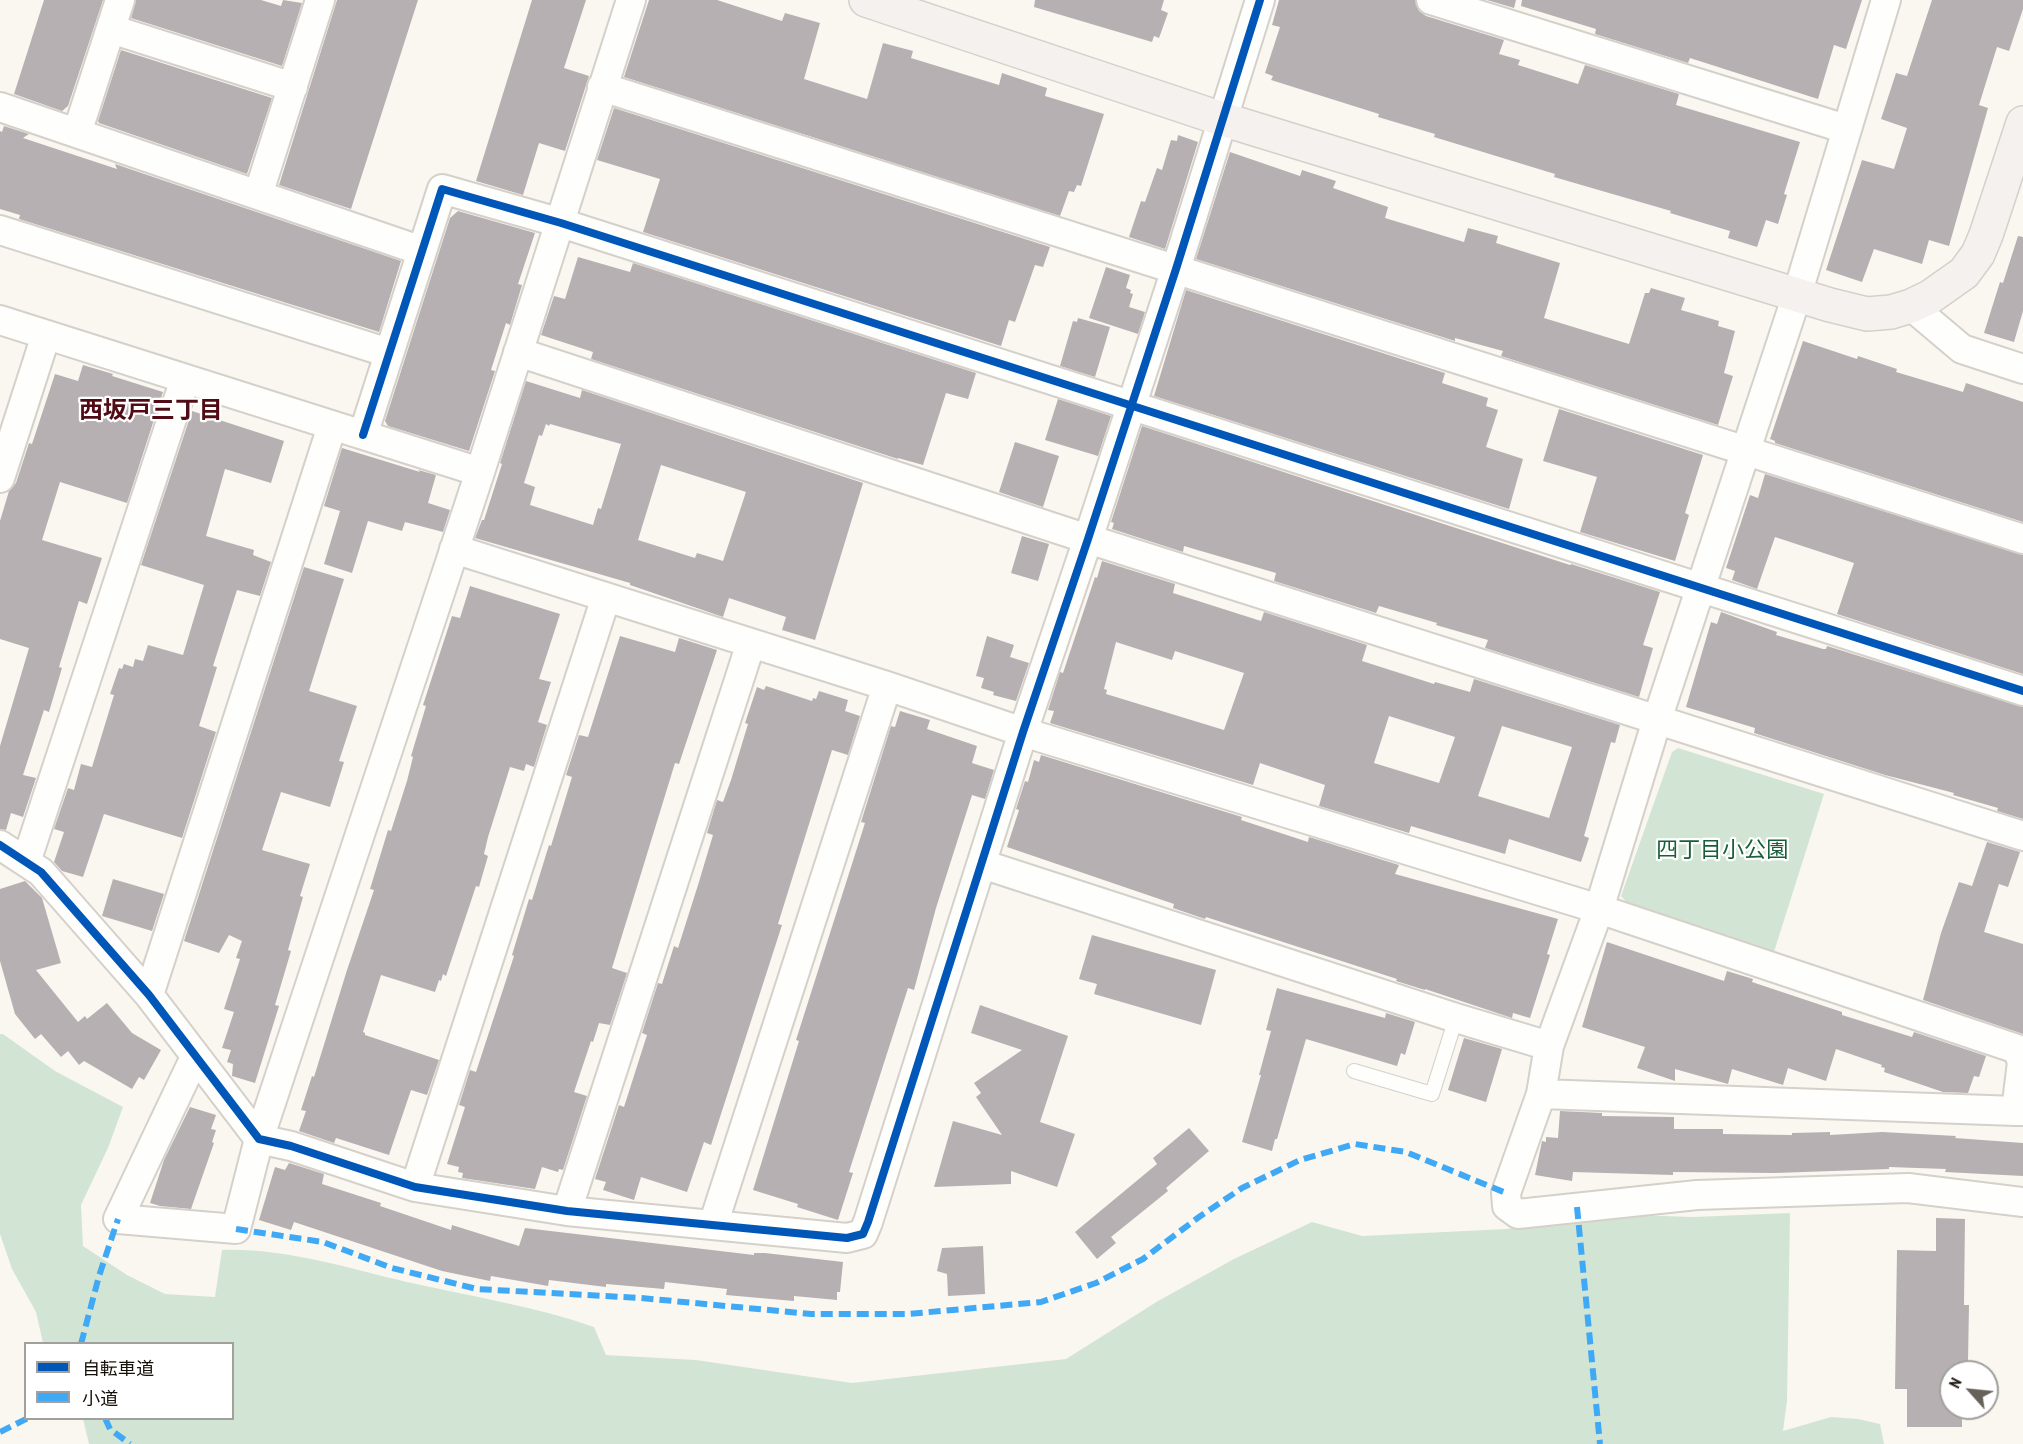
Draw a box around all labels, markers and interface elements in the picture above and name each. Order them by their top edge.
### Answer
district label: 西坂戸三丁目 [79,397,223,425]
park label: 四丁目小公園 [1656,838,1788,864]
legend [24,1342,234,1420]
text: 自転車道 [82,1357,154,1380]
north arrow [1939,1360,1999,1420]
text: N [1944,1374,1966,1391]
text: 小道 [82,1387,118,1410]

